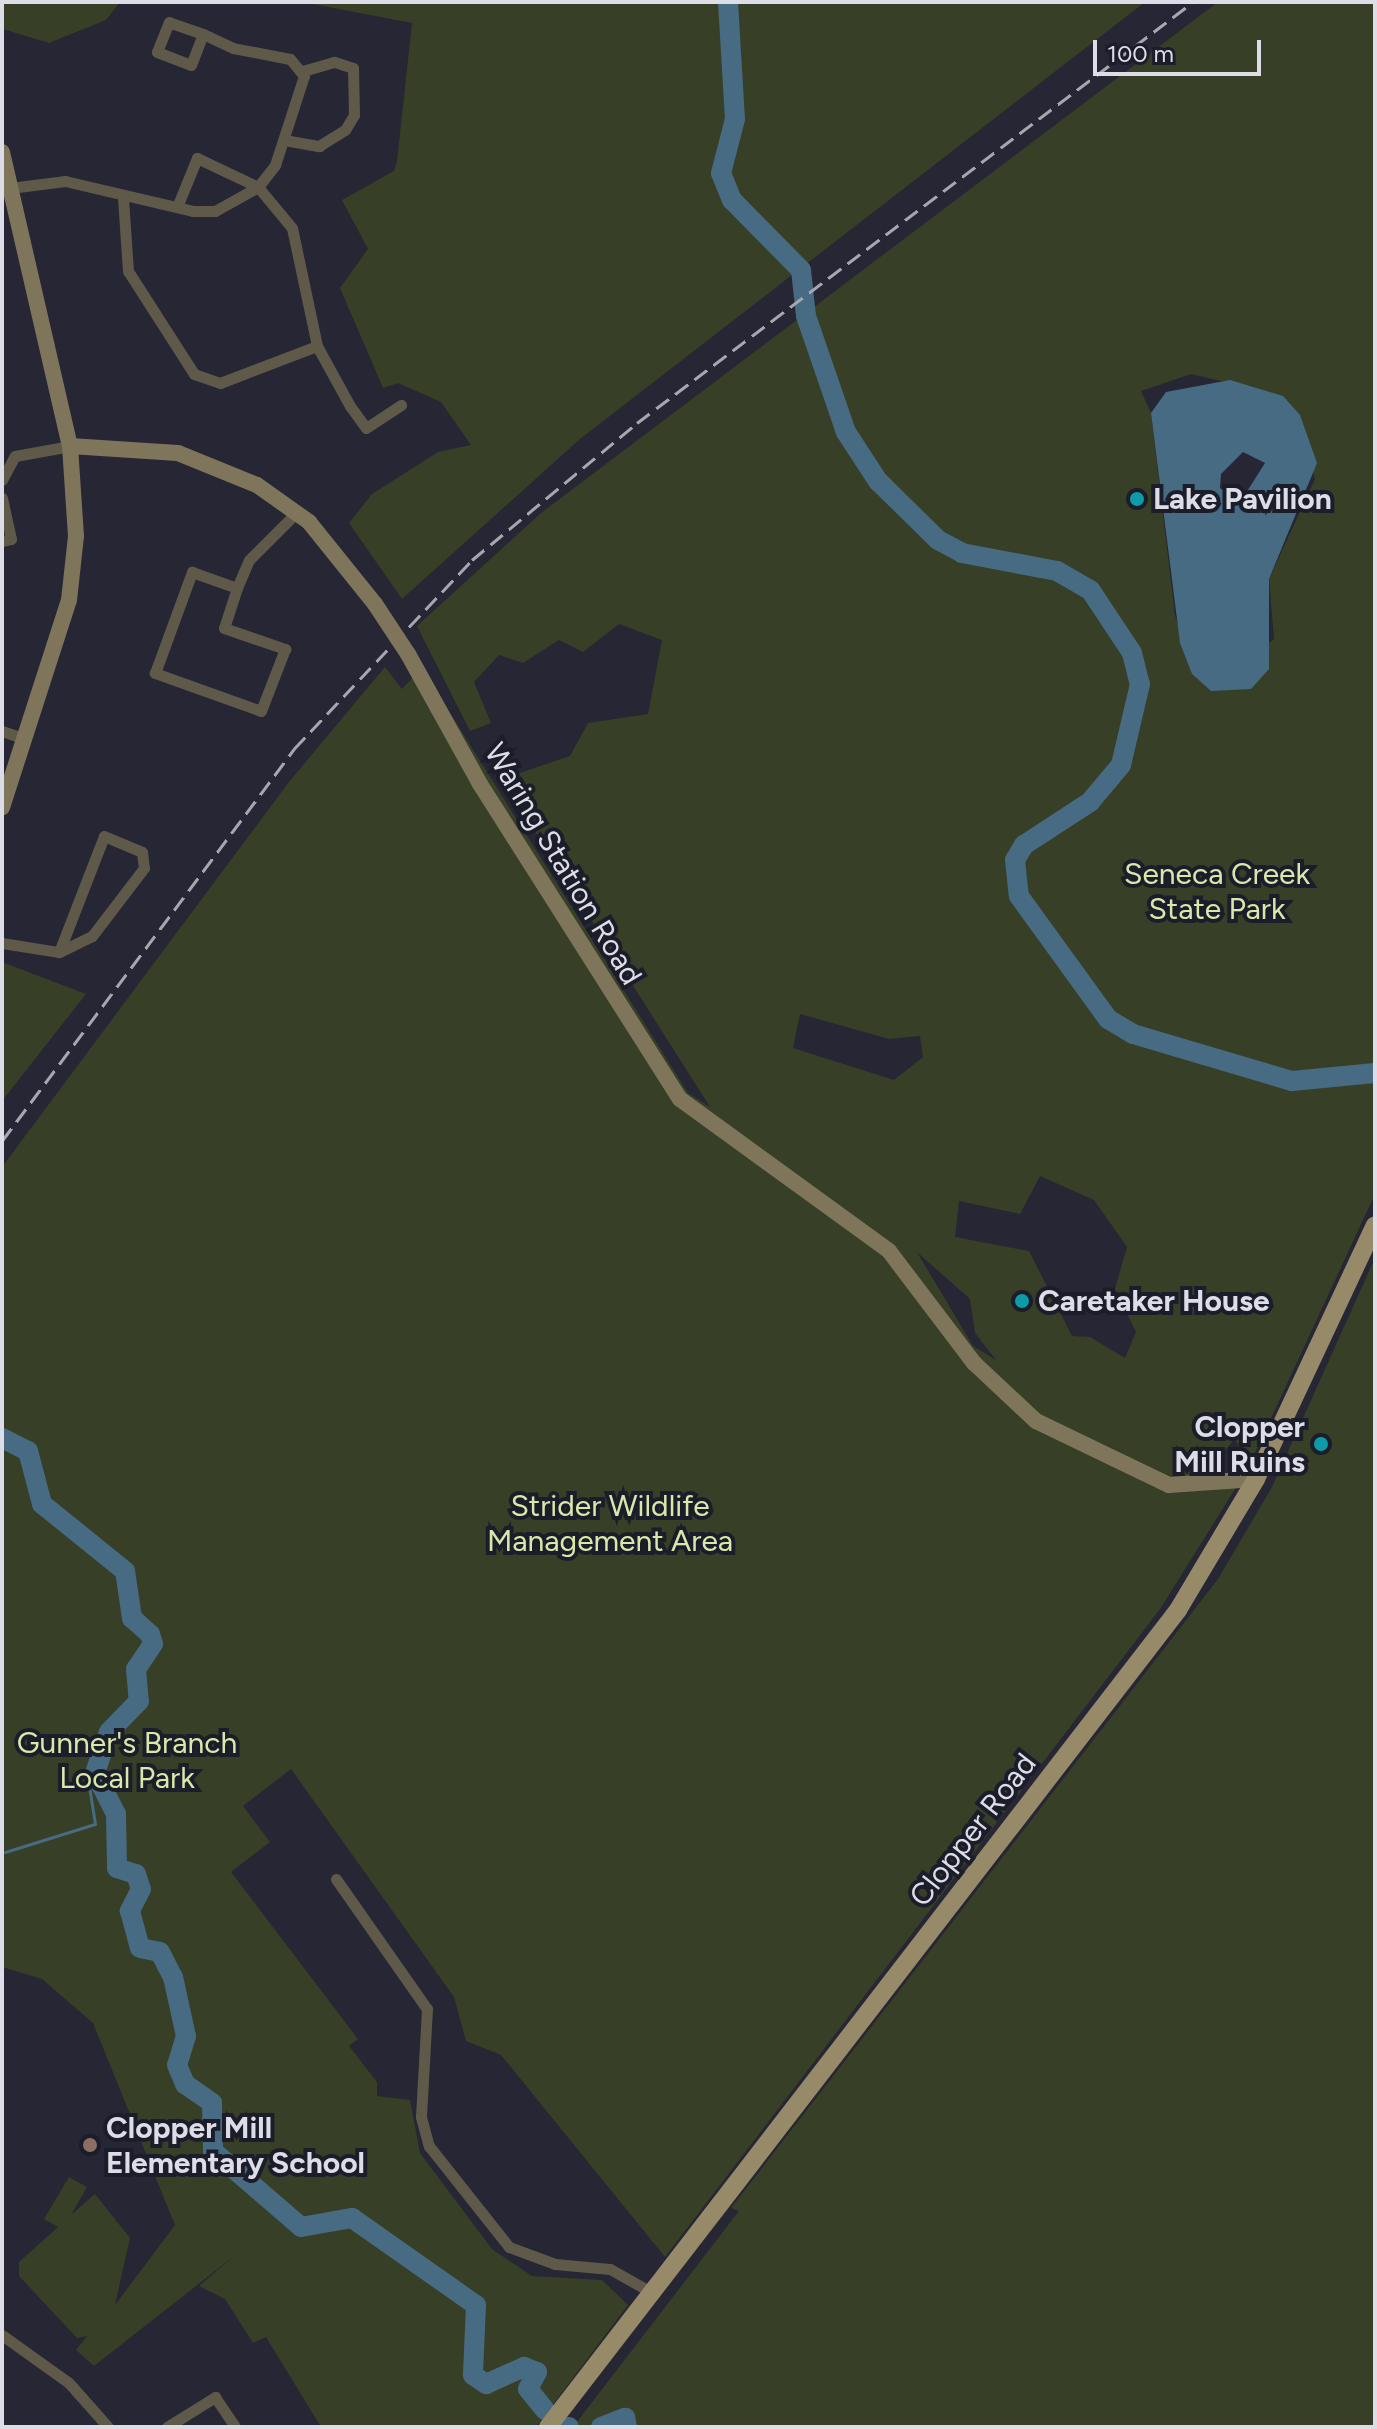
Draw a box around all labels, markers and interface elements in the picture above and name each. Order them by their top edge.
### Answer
scale bar [1097,24,1265,74]
text: 100 m [1107,39,1174,68]
place label: Lake Pavilion [1153,481,1332,517]
marker: Lake Pavilion [1128,490,1146,508]
street label: Waring Station Road [477,737,649,991]
park label: Seneca Creek State Park [1124,856,1310,926]
place label: Caretaker House [1038,1283,1270,1319]
marker: Caretaker House [1013,1292,1031,1310]
place label: Clopper Mill Ruins [1174,1409,1305,1480]
marker: Clopper Mill Ruins [1312,1435,1330,1453]
park label: Strider Wildlife Management Area [487,1488,733,1558]
park label: Gunner's Branch Local Park [17,1725,237,1796]
street label: Clopper Road [902,1746,1044,1914]
place label: Clopper Mill Elementary School [106,2110,365,2180]
marker: Clopper Mill Elementary School [81,2136,99,2154]

